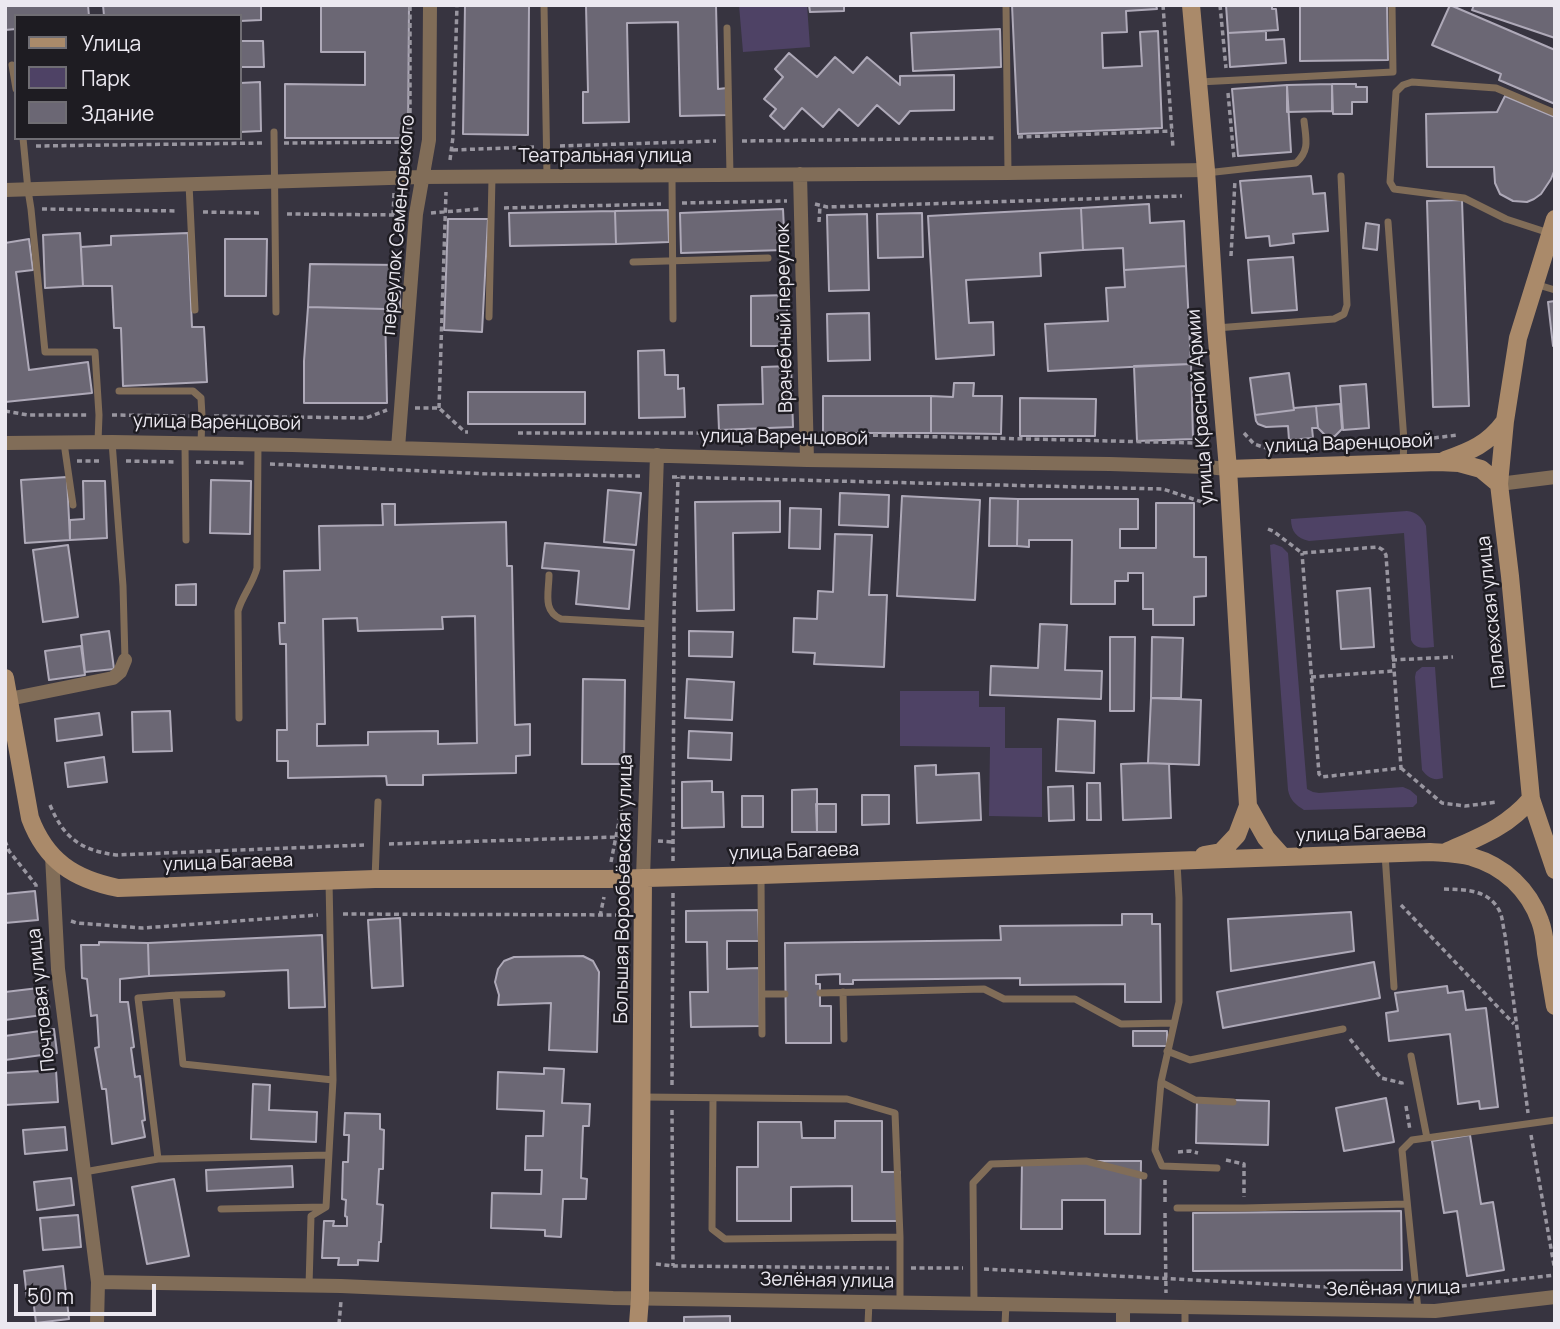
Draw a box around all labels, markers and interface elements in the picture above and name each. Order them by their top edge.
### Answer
legend [14,14,242,140]
text: Улица [81,29,141,57]
text: Парк [81,64,130,92]
text: Здание [81,99,154,127]
street label: переулок Семеновского [378,114,420,336]
street label: Театральная улица [518,146,692,168]
street label: Врачебный переулок [772,223,798,413]
street label: улица Красной Армии [1183,308,1219,506]
street label: улица Варенцовой [133,410,301,436]
street label: улица Варенцовой [700,425,868,451]
street label: улица Варенцовой [1264,430,1434,458]
street label: Палехская улица [1473,535,1511,689]
street label: Большая Воробьёвская улица [610,754,638,1024]
street label: улица Багаева [1295,820,1427,848]
street label: улица Багаева [728,838,860,866]
street label: улица Багаева [162,849,294,877]
street label: Почтовая улица [23,927,61,1073]
street label: Зелёная улица [760,1268,894,1294]
scale bar [18,1270,159,1314]
street label: Зелёная улица [1326,1276,1460,1302]
text: 50 m [27,1282,74,1310]

